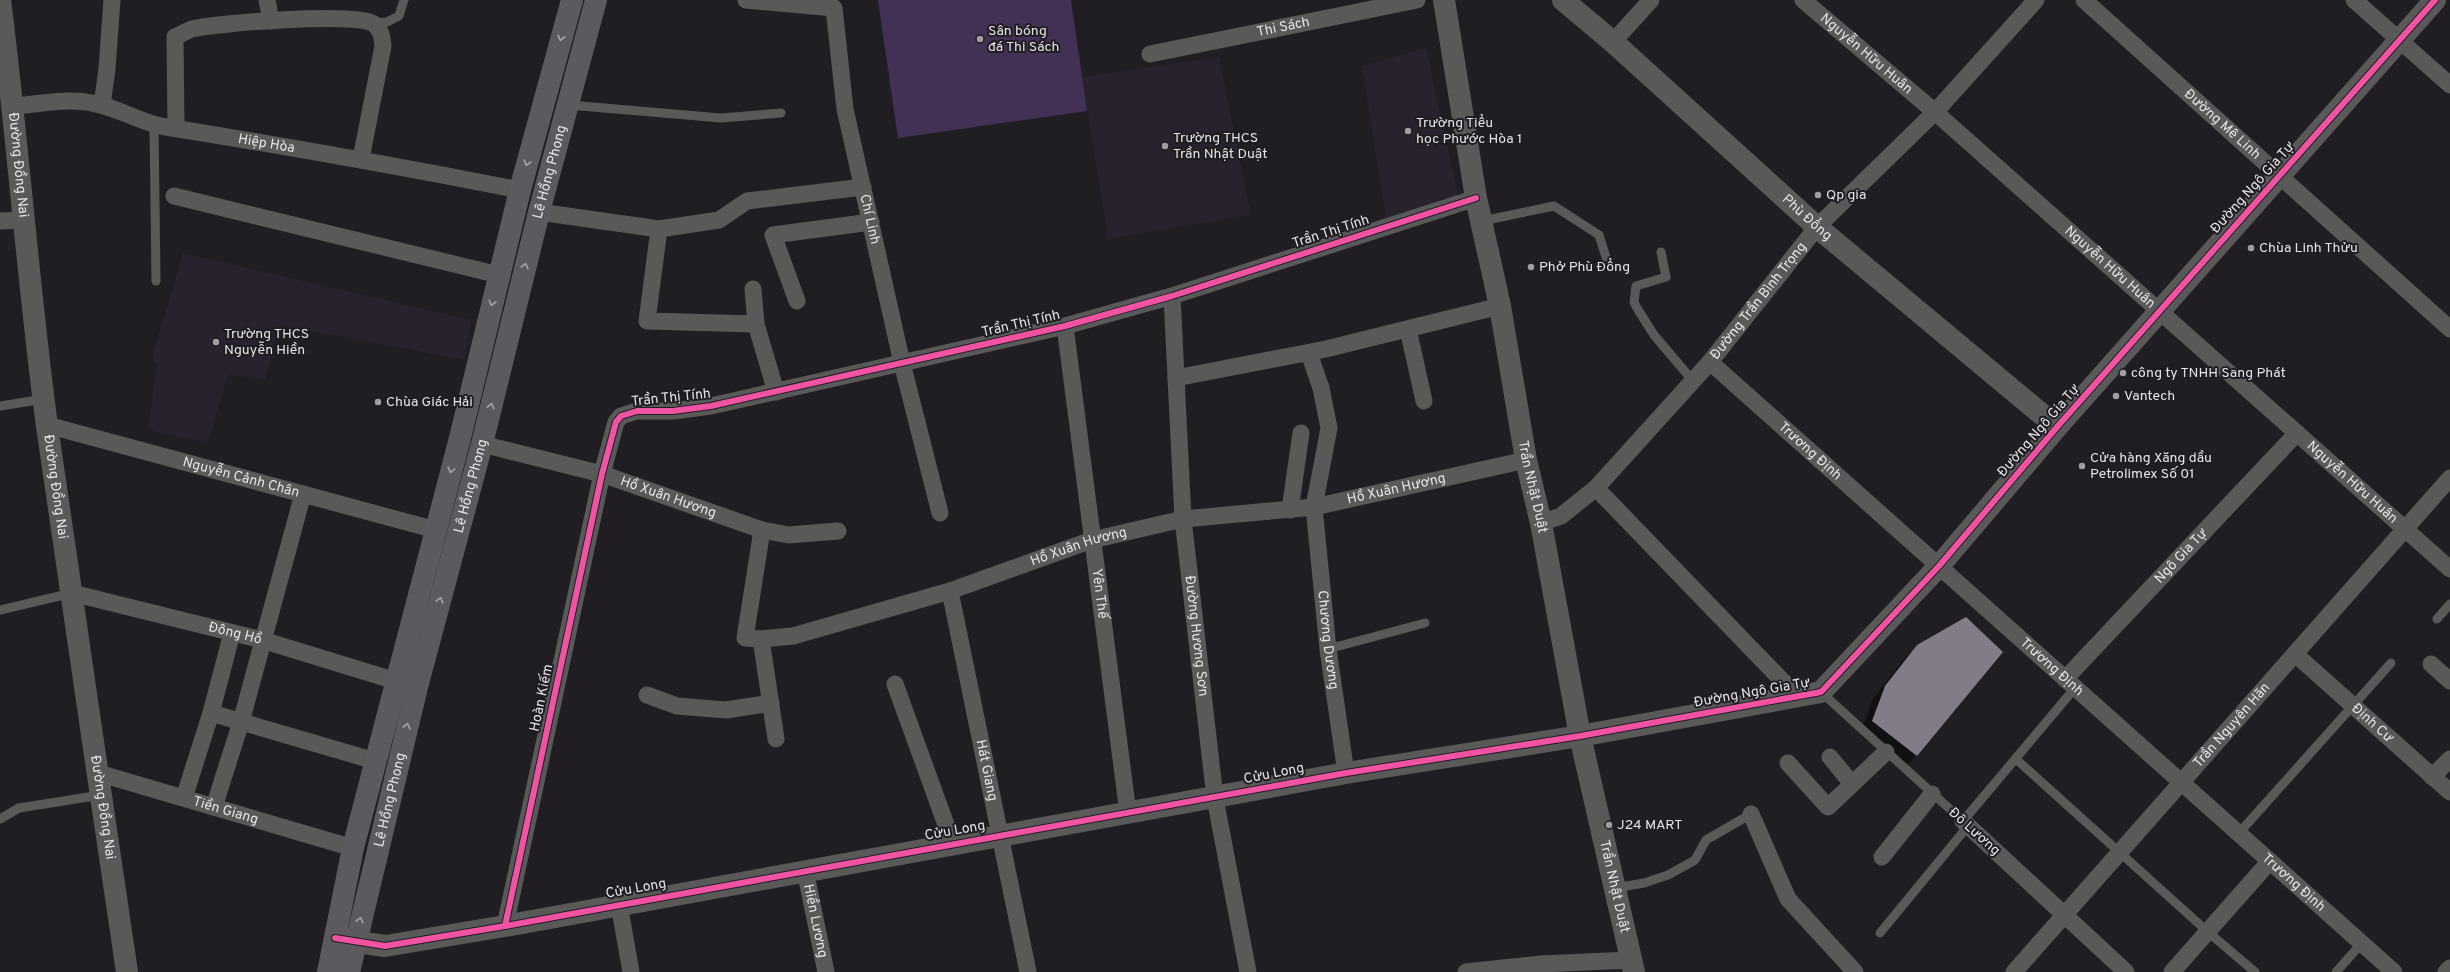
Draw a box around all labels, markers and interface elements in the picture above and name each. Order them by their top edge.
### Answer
street label: Nguyễn Hữu Huân [1817,10,1916,98]
street label: Thi Sách [1255,13,1311,41]
place label: Sân bóng đá Thi Sách [988,23,1059,56]
one-way arrow [558,34,566,41]
marker: Sân bóng đá Thi Sách [975,34,985,44]
street label: Đường Mê Linh [2181,86,2264,163]
street label: Đường Đồng Nai [4,112,32,218]
place label: Trường Tiểu học Phước Hòa 1 [1416,114,1522,148]
street label: Lê Hồng Phong [529,123,571,220]
marker: Trường Tiểu học Phước Hòa 1 [1403,126,1413,136]
street label: Hiệp Hòa [237,130,296,157]
place label: Trường THCS Trần Nhật Duật [1173,130,1267,163]
street label: Đường Ngô Gia Tự [2207,138,2299,237]
marker: Trường THCS Trần Nhật Duật [1160,141,1170,151]
one-way arrow [523,159,532,166]
place label: Qp gia [1826,187,1866,204]
marker: Qp gia [1813,190,1823,200]
street label: Phù Đổng [1778,191,1836,244]
street label: Chí Linh [856,193,884,246]
street label: Trần Thị Tính [1290,212,1372,252]
street label: Nguyễn Hữu Huân [2061,222,2159,312]
street label: Đường Trần Bình Trọng [1707,239,1810,363]
place label: Chùa Linh Thửu [2259,240,2358,257]
marker: Chùa Linh Thửu [2246,243,2256,253]
place label: Phở Phù Đổng [1539,258,1630,276]
marker: Phở Phù Đổng [1526,262,1536,272]
one-way arrow [520,263,529,270]
one-way arrow [489,300,497,306]
street label: Trần Thị Tính [980,307,1062,341]
place label: Trường THCS Nguyễn Hiền [224,326,309,359]
marker: Trường THCS Nguyễn Hiền [211,337,221,347]
place label: công ty TNHH Sang Phát [2131,365,2286,382]
marker: công ty TNHH Sang Phát [2118,368,2128,378]
street label: Đường Ngô Gia Tự [1994,381,2084,481]
street label: Trần Thị Tính [630,385,712,411]
place label: Vantech [2124,388,2175,405]
marker: Vantech [2111,391,2121,401]
place label: Chùa Giác Hải [386,394,473,411]
marker: Chùa Giác Hải [373,397,383,407]
one-way arrow [486,403,495,410]
street label: Trương Định [1775,418,1845,484]
street label: Đường Đồng Nai [40,434,71,540]
street label: Lê Hồng Phong [450,437,491,535]
street label: Nguyễn Hữu Huân [2303,437,2401,527]
street label: Trần Nhật Duật [1514,439,1551,535]
place label: Cửa hàng Xăng dầu Petrolimex Số 01 [2090,450,2212,483]
street label: Nguyễn Cảnh Chân [181,454,301,501]
marker: Cửa hàng Xăng dầu Petrolimex Số 01 [2077,461,2087,471]
one-way arrow [447,466,456,473]
street label: Hồ Xuân Hương [1345,470,1447,508]
street label: Hồ Xuân Hương [618,473,719,522]
street label: Hồ Xuân Hương [1028,524,1129,570]
street label: Ngô Gia Tự [2151,525,2211,587]
street label: Yên Thế [1088,568,1112,622]
street label: Đường Hương Sơn [1181,575,1212,697]
street label: Chương Dương [1314,590,1342,691]
one-way arrow [435,597,444,604]
street label: Đông Hồ [207,619,264,648]
street label: Trương Định [2017,634,2087,700]
street label: Hoàn Kiếm [527,663,557,733]
street label: Đường Ngô Gia Tự [1693,674,1812,712]
street label: Trần Nguyên Hãn [2190,679,2274,771]
street label: Định Cư [2348,700,2398,747]
one-way arrow [403,723,411,729]
street label: Hát Giang [972,738,1001,803]
street label: Lê Hồng Phong [371,751,410,849]
street label: Đường Đồng Nai [87,754,119,861]
street label: Cửu Long [1242,760,1306,788]
street label: Tiền Giang [191,793,260,828]
street label: Đô Lương [1945,804,2003,860]
street label: Cửu Long [923,817,987,845]
place label: J24 MART [1617,817,1682,834]
marker: J24 MART [1604,820,1614,830]
street label: Trần Nhật Duật [1596,838,1633,934]
street label: Trương Định [2258,850,2329,915]
street label: Cửu Long [604,875,668,903]
street label: Hiền Lương [800,882,831,959]
one-way arrow [356,917,364,923]

